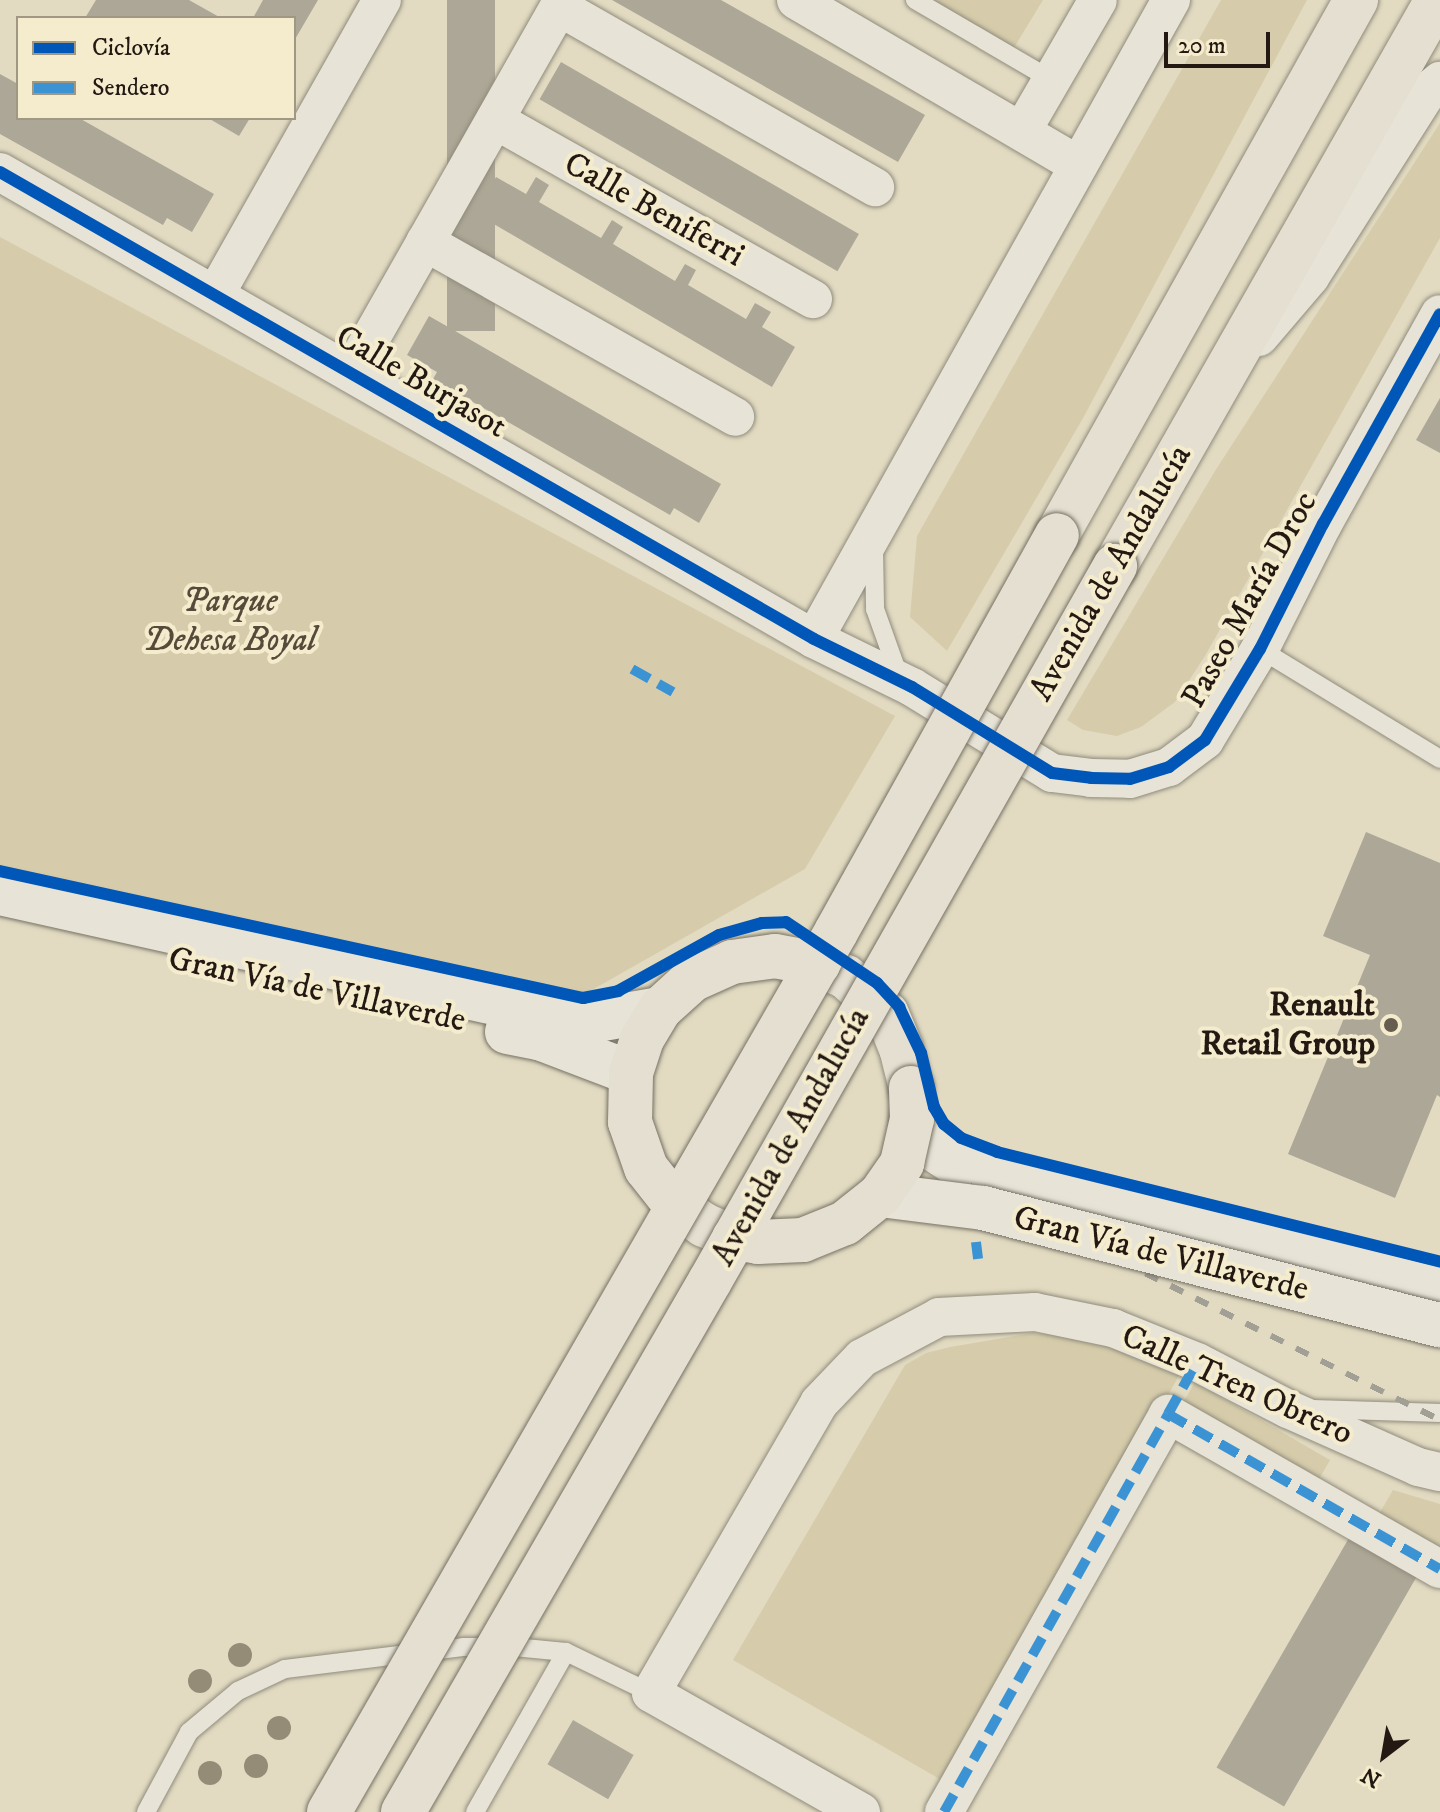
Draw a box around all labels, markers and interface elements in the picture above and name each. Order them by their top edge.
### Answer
legend [16,16,296,120]
scale bar [1168,16,1274,66]
text: 20 m [1178,31,1226,61]
text: Ciclovía [92,33,170,63]
text: Sendero [92,73,170,103]
street label: Calle Beniferri [557,144,751,276]
street label: Calle Burjasot [328,317,514,447]
street label: Avenida de Andalucía [1021,438,1201,708]
street label: Paseo María Droc [1174,485,1326,715]
park label: Parque Dehesa Boyal [144,581,316,660]
street label: Gran Vía de Villaverde [165,939,469,1041]
place label: Renault Retail Group [1200,985,1375,1064]
street label: Avenida de Andalucía [703,1001,879,1273]
marker: Renault Retail Group [1382,1016,1400,1034]
street label: Gran Vía de Villaverde [1009,1198,1313,1310]
street label: Calle Tren Obrero [1115,1316,1359,1454]
north arrow [1344,1716,1424,1796]
text: N [1357,1761,1386,1793]

